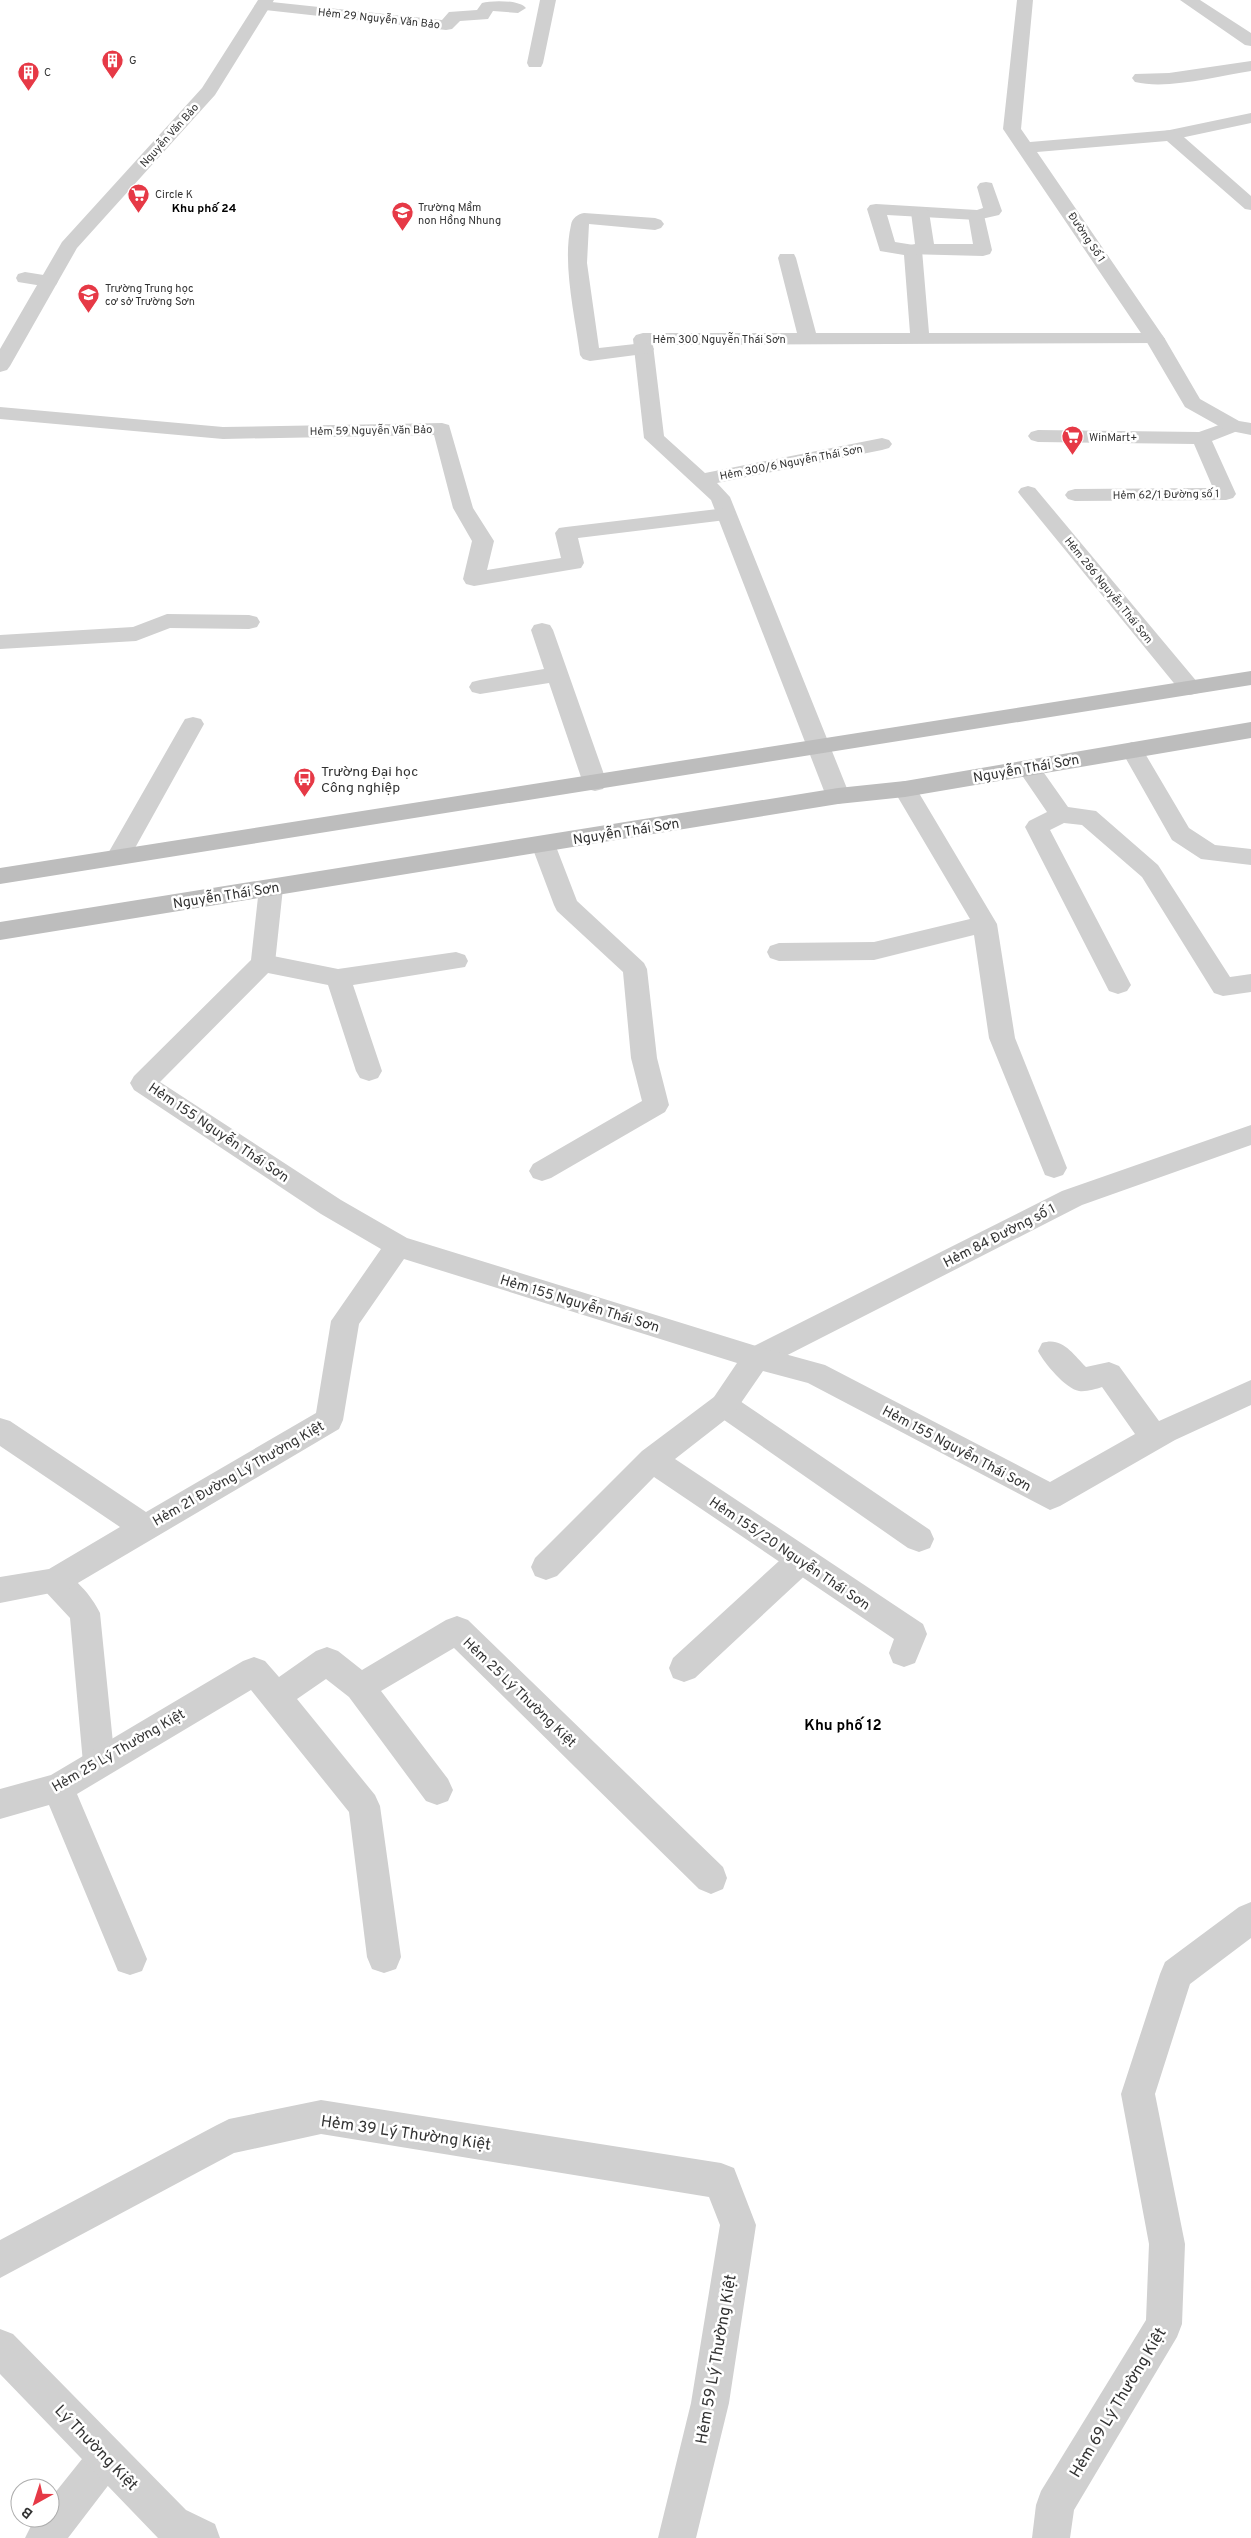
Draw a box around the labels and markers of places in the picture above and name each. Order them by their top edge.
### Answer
building icon: G [101,48,125,79]
place label: G [129,54,137,68]
building icon: C [16,60,40,91]
place label: C [44,66,51,80]
supermarket icon: Circle K [127,182,151,213]
place label: Circle K [155,188,193,202]
school or university icon: Trường Mầm non Hồng Nhung [390,201,414,232]
place label: Trường Mầm non Hồng Nhung [418,201,501,228]
school or university icon: Trường Trung học cơ sở Trường Sơn [77,282,101,313]
place label: Trường Trung học cơ sở Trường Sơn [105,282,195,309]
supermarket icon: WinMart+ [1061,425,1085,456]
place label: WinMart+ [1089,431,1137,445]
place label: Trường Đại học Công nghiệp [321,764,418,797]
bus stop icon: Trường Đại học Công nghiệp [293,767,317,798]

